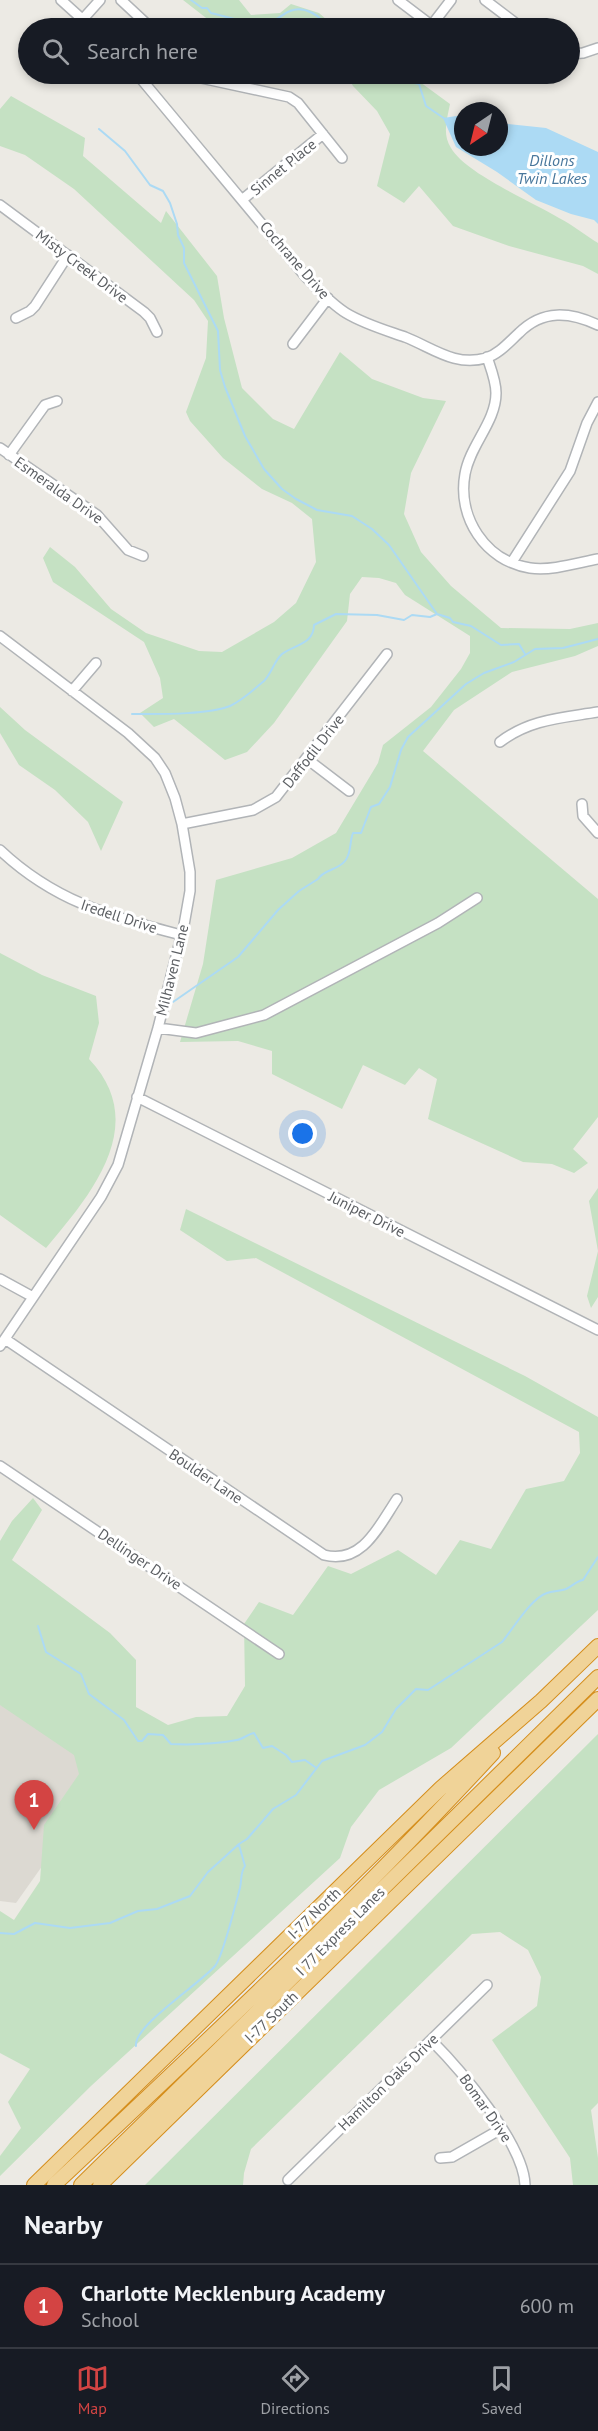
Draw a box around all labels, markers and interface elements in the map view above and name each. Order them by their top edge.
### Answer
search box [18,18,580,84]
icon: search [39,35,72,68]
text: Search here [87,37,198,65]
north arrow [454,102,508,156]
street label: Sinnet Place [246,135,320,199]
water label: Dillons Twin Lakes [517,150,588,188]
street label: Cochrane Drive [256,217,334,303]
street label: Misty Creek Drive [32,225,132,307]
street label: Esmeralda Drive [11,452,107,528]
street label: Daffodil Drive [278,710,348,792]
street label: Iredell Drive [78,895,160,937]
street label: Milhaven Lane [151,922,193,1018]
your location [288,1119,317,1148]
street label: Juniper Drive [325,1186,408,1241]
street label: Boulder Lane [166,1444,246,1508]
street label: Dellinger Drive [95,1524,185,1594]
pin: 1 [15,1780,54,1830]
street label: I 77 Express Lanes [291,1882,389,1980]
street label: I-77 North [284,1883,344,1943]
street label: I-77 South [240,1987,302,2047]
street label: Hamilton Oaks Drive [334,2029,442,2135]
street label: Bomar Drive [456,2070,516,2146]
text: Nearby [24,2208,102,2241]
text: Charlotte Mecklenburg Academy [81,2279,385,2307]
text: 1 [38,2293,49,2319]
text: 600 m [520,2293,574,2319]
text: School [81,2307,139,2333]
tab: Map [76,2362,109,2418]
tab: Directions [261,2362,330,2418]
tab: Saved [481,2362,522,2418]

